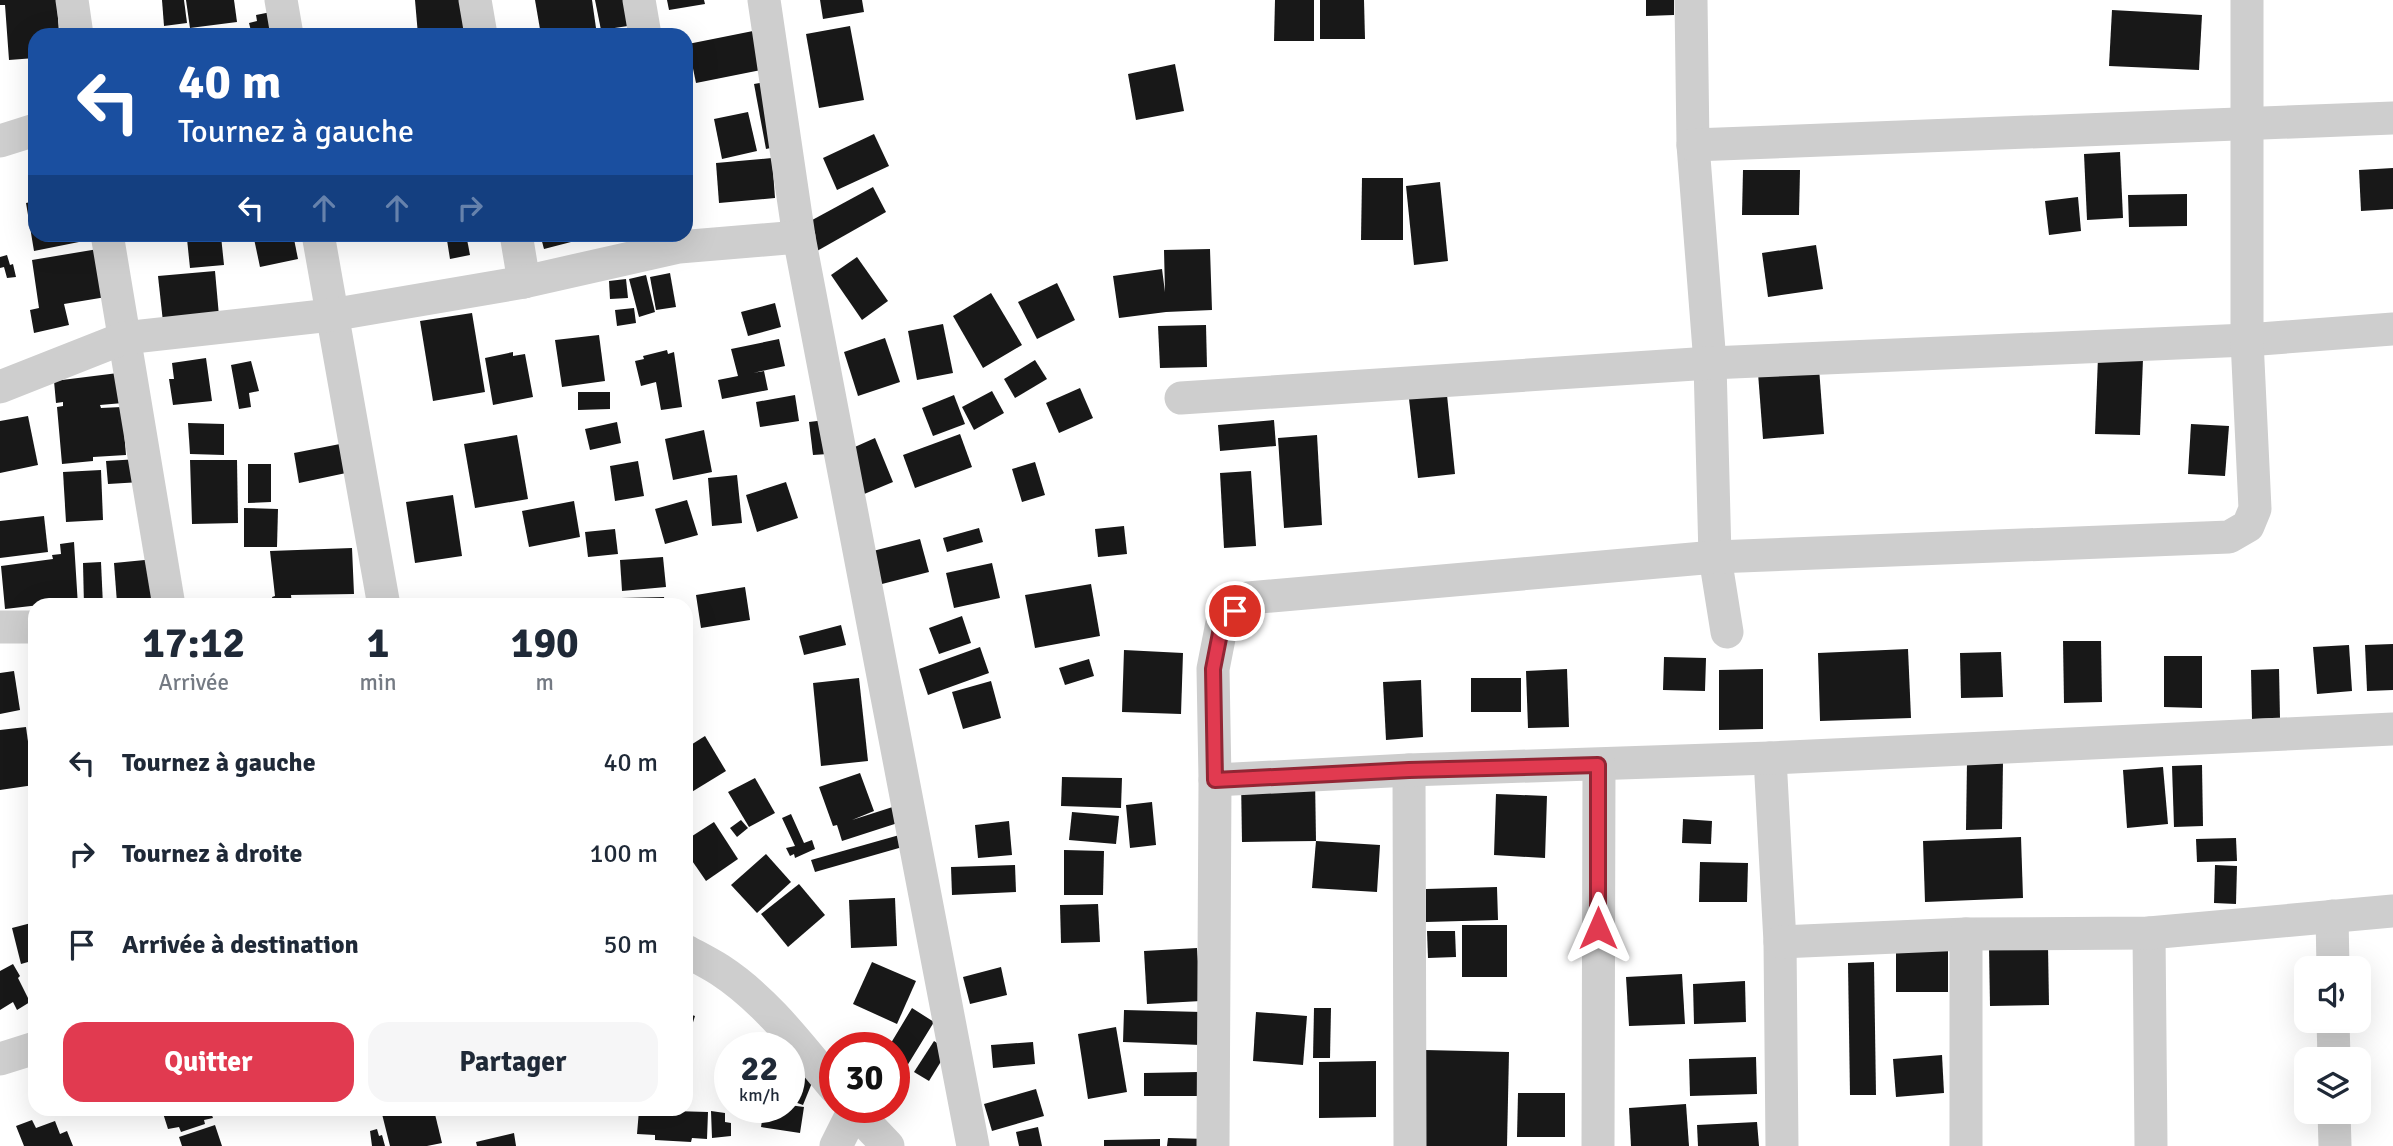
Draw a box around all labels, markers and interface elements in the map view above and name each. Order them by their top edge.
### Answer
text: 40 m [178,52,281,112]
icon: left [63,56,154,147]
text: Tournez à gauche [178,112,414,151]
icon: left [232,189,270,227]
icon: ahead [305,189,343,227]
icon: ahead [378,189,416,227]
icon: right [451,189,489,227]
pin [1205,581,1265,641]
icon: arrive [1216,592,1254,630]
text: 17:12 [142,618,245,669]
text: 1 [367,618,389,669]
text: 190 [511,618,579,669]
text: Arrivée [158,668,229,697]
text: min [359,668,397,697]
text: m [536,668,554,697]
icon: left [63,744,101,782]
text: Tournez à gauche [122,747,316,779]
text: 40 m [603,747,658,779]
icon: right [63,835,101,873]
text: Tournez à droite [122,838,302,870]
text: 100 m [589,838,658,870]
position arrow [1561,891,1635,965]
icon: arrive [63,926,101,964]
text: Arrivée à destination [122,929,359,961]
text: 50 m [603,929,658,961]
map controls [2294,956,2371,1124]
button: sound [2294,956,2371,1033]
button: Quitter [63,1022,354,1102]
button: Partager [368,1022,658,1102]
speed limit sign: 30 [819,1032,910,1123]
text: 22 [741,1047,778,1090]
button: layers [2294,1047,2371,1124]
text: km/h [739,1084,780,1106]

